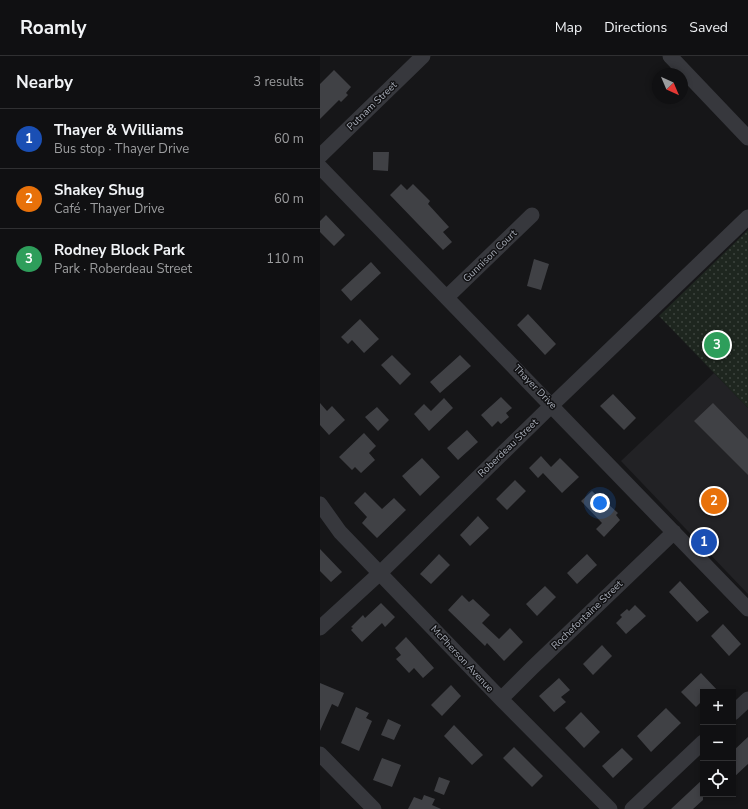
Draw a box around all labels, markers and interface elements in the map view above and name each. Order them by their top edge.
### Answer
text: Roamly [20,15,87,41]
text: Map [555,18,582,37]
text: Directions [604,18,667,37]
text: Saved [689,18,728,37]
north arrow [652,68,688,104]
text: Nearby [16,71,73,94]
text: 3 results [253,73,304,91]
street label: Putnam Street [344,78,401,134]
text: Thayer & Williams [54,120,184,140]
text: 1 [25,130,33,148]
text: 60 m [274,130,304,148]
text: Bus stop · Thayer Drive [54,140,189,158]
text: Shakey Shug [54,180,144,200]
text: 2 [25,190,33,208]
text: 60 m [274,190,304,208]
text: Café · Thayer Drive [54,200,165,218]
street label: Gunnison Court [460,226,520,285]
text: Rodney Block Park [54,240,185,260]
text: 3 [25,250,33,268]
text: 110 m [266,250,304,268]
text: Park · Roberdeau Street [54,260,192,278]
pin: 3 [704,330,730,360]
street label: Thayer Drive [510,362,560,412]
street label: Roberdeau Street [475,415,542,480]
pin: 2 [701,486,727,516]
your location [590,493,610,513]
pin: 1 [691,527,717,557]
street label: Rochefontaine Street [548,577,626,653]
street label: McPherson Avenue [427,623,497,695]
map controls [700,689,736,797]
button: + [700,689,736,725]
button: − [700,725,736,761]
button: locate [700,761,736,797]

